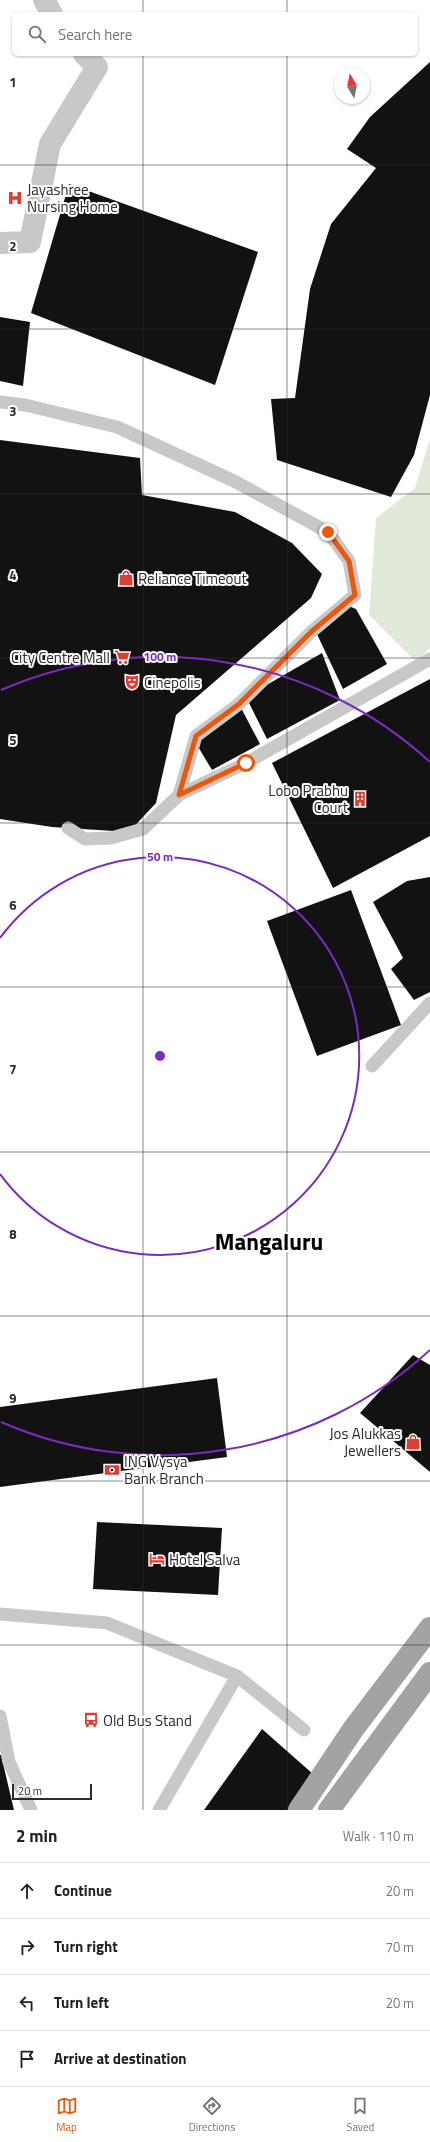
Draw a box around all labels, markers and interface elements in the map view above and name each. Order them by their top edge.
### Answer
search box [12,12,418,56]
icon: search [26,23,48,45]
text: Search here [58,23,132,46]
north arrow [334,68,370,104]
text: 1 [9,72,17,92]
place label: Jayashree Nursing Home [27,178,118,218]
hospital icon: Jayashree Nursing Home [6,189,24,207]
text: 2 [9,236,17,256]
text: 3 [9,401,17,421]
route end [319,523,337,541]
text: 4 [9,565,17,585]
place label: Reliance Timeout [138,567,248,590]
shop icon: Reliance Timeout [117,569,135,587]
place label: City Centre Mall [11,646,110,669]
text: 100 m [144,647,176,666]
supermarket icon: City Centre Mall [113,648,131,666]
place label: Cinepolis [144,671,201,694]
theatre icon: Cinepolis [123,673,141,691]
text: 5 [9,730,17,750]
route start [237,754,255,772]
place label: Lobo Prabhu Court [268,779,349,819]
building icon: Lobo Prabhu Court [351,790,369,808]
text: 50 m [147,847,173,866]
text: 6 [9,895,17,915]
centre of rings [153,1049,167,1063]
text: 7 [9,1059,17,1079]
text: 8 [9,1224,17,1244]
district label: Mangaluru [215,1224,323,1259]
text: 9 [9,1388,17,1408]
place label: Jos Alukkas Jewellers [329,1422,401,1462]
shop icon: Jos Alukkas Jewellers [404,1433,422,1451]
place label: ING Vysya Bank Branch [124,1450,204,1490]
bank icon: ING Vysya Bank Branch [103,1461,121,1479]
place label: Hotel Salva [169,1548,241,1571]
hotel icon: Hotel Salva [148,1550,166,1568]
place label: Old Bus Stand [103,1709,192,1732]
bus stop icon: Old Bus Stand [82,1711,100,1729]
scale bar [12,1782,92,1801]
text: 20 m [18,1783,42,1799]
text: 2 min [16,1823,57,1849]
text: Walk · 110 m [343,1826,414,1846]
text: Continue [54,1879,112,1902]
icon: ahead [16,1880,38,1902]
text: 20 m [386,1881,414,1901]
text: Turn right [54,1935,118,1958]
icon: right [16,1936,38,1958]
text: 70 m [386,1937,414,1957]
text: Turn left [54,1991,109,2014]
icon: left [16,1992,38,2014]
text: 20 m [386,1993,414,2013]
text: Arrive at destination [54,2047,187,2070]
icon: arrive [16,2048,38,2070]
tab: Map [56,2095,78,2135]
tab: Directions [189,2095,235,2135]
tab: Saved [346,2095,374,2135]

